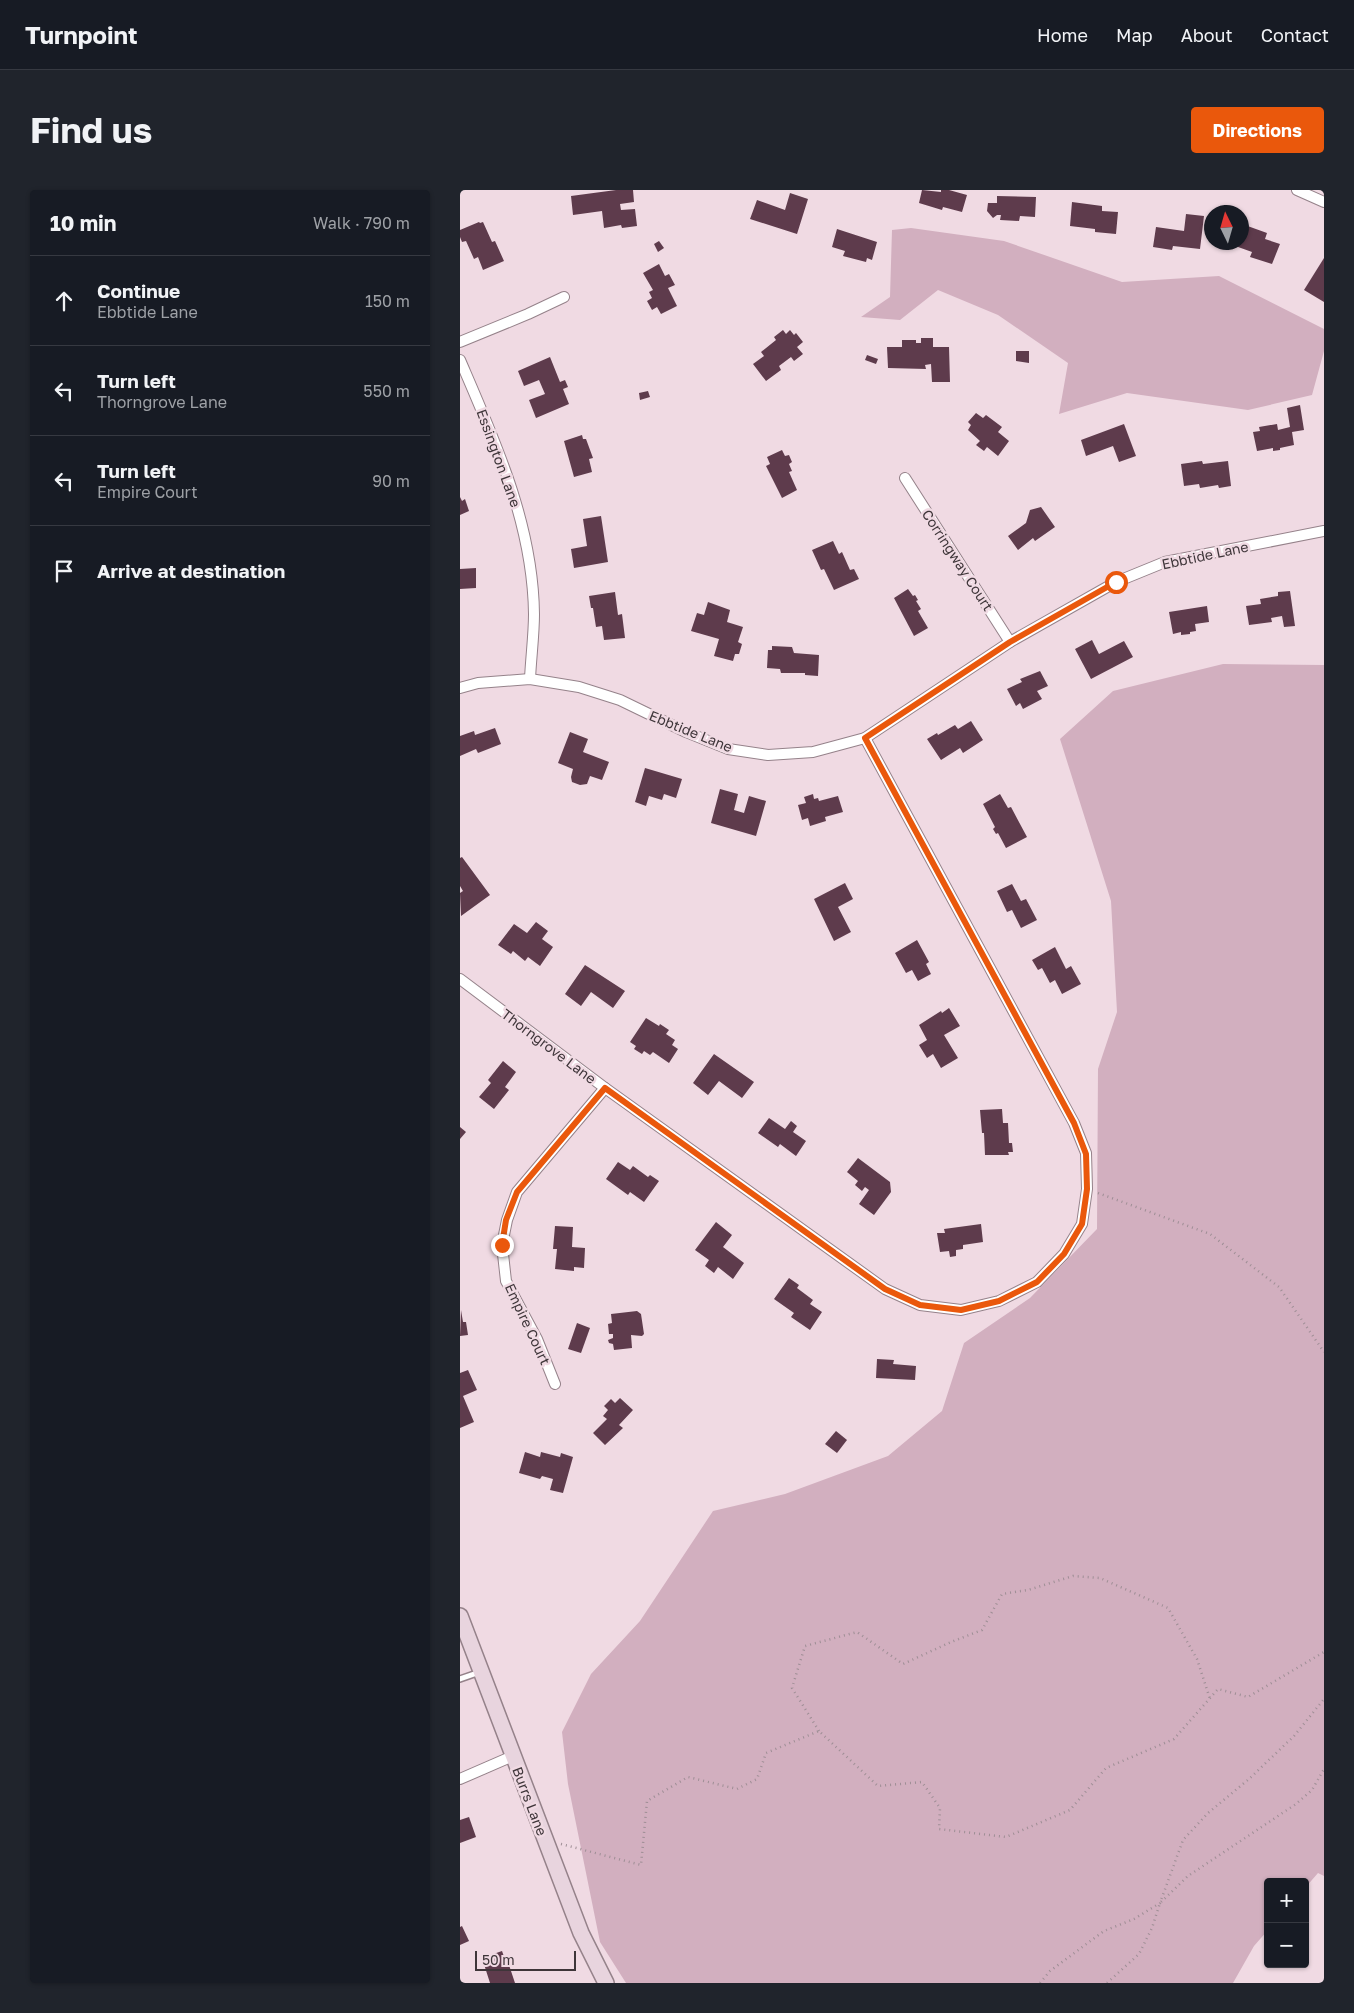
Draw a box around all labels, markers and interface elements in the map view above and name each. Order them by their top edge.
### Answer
text: Turnpoint [25,20,138,49]
text: Home [1037,24,1088,46]
text: Map [1116,24,1153,46]
text: About [1181,24,1233,46]
text: Contact [1261,24,1329,46]
button: Directions [1191,107,1324,153]
text: Find us [30,109,152,151]
north arrow [1204,205,1249,250]
text: 10 min [50,210,117,236]
text: Walk · 790 m [313,213,410,233]
text: Continue [97,279,180,302]
icon: ahead [50,287,78,315]
text: 150 m [365,291,410,311]
text: Ebbtide Lane [97,302,198,322]
text: Turn left [97,369,176,392]
icon: left [50,377,78,405]
text: 550 m [363,381,410,401]
text: Thorngrove Lane [97,392,227,412]
street label: Essington Lane [473,407,525,509]
text: Turn left [97,459,176,482]
icon: left [50,467,78,495]
text: 90 m [372,471,410,491]
text: Empire Court [97,482,198,502]
street label: Corringway Court [919,506,997,614]
street label: Ebbtide Lane [1160,538,1250,572]
icon: arrive [50,557,78,585]
text: Arrive at destination [97,559,285,582]
route start [1105,571,1128,594]
street label: Ebbtide Lane [647,707,735,755]
street label: Thorngrove Lane [498,1005,600,1087]
route end [491,1234,514,1257]
street label: Empire Court [502,1281,554,1367]
street label: Burrs Lane [509,1764,551,1838]
map controls [1264,1878,1309,1968]
button: + [1264,1878,1309,1923]
button: − [1264,1923,1309,1968]
scale bar [475,1948,576,1971]
text: 50 m [482,1951,515,1968]

